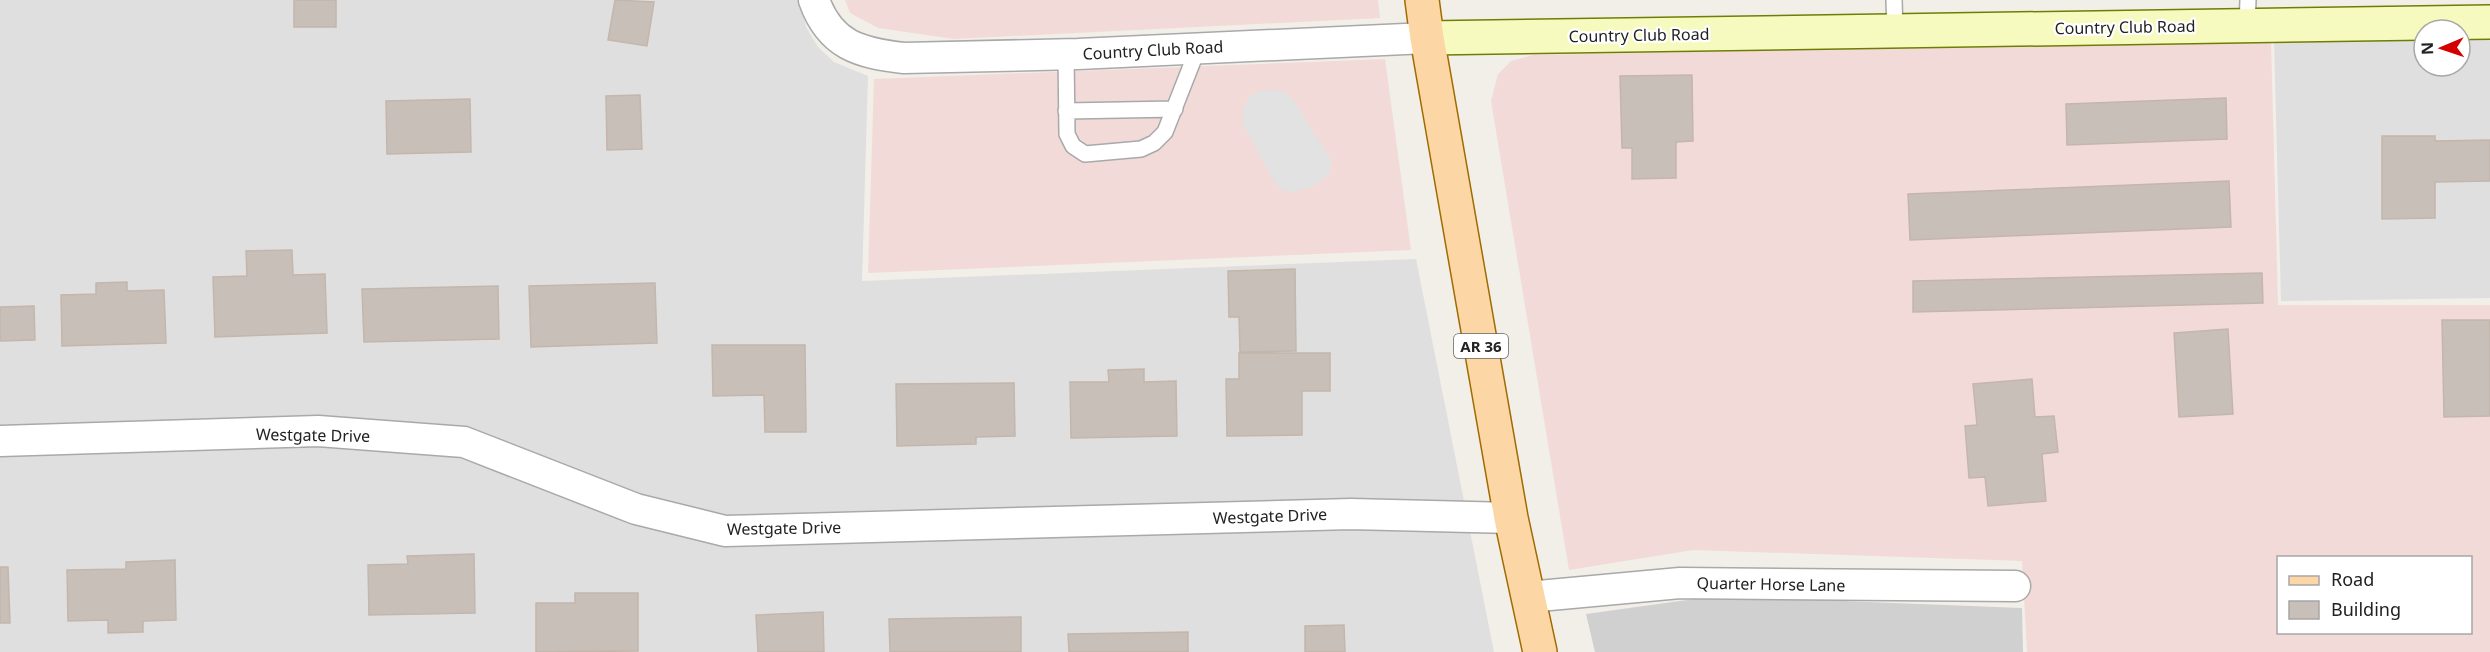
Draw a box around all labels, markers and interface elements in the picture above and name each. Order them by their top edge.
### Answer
street label: Country Club Road [2054,15,2196,39]
north arrow [2412,18,2472,78]
street label: Country Club Road [1568,23,1710,47]
street label: Country Club Road [1082,35,1224,65]
text: N [2416,42,2438,55]
road number: AR 36 [1454,334,1508,358]
street label: Westgate Drive [256,423,370,447]
street label: Westgate Drive [1212,503,1328,529]
street label: Westgate Drive [727,516,841,540]
legend [2277,556,2472,634]
text: Road [2331,567,2374,591]
street label: Quarter Horse Lane [1696,572,1846,596]
text: Building [2331,597,2401,621]

